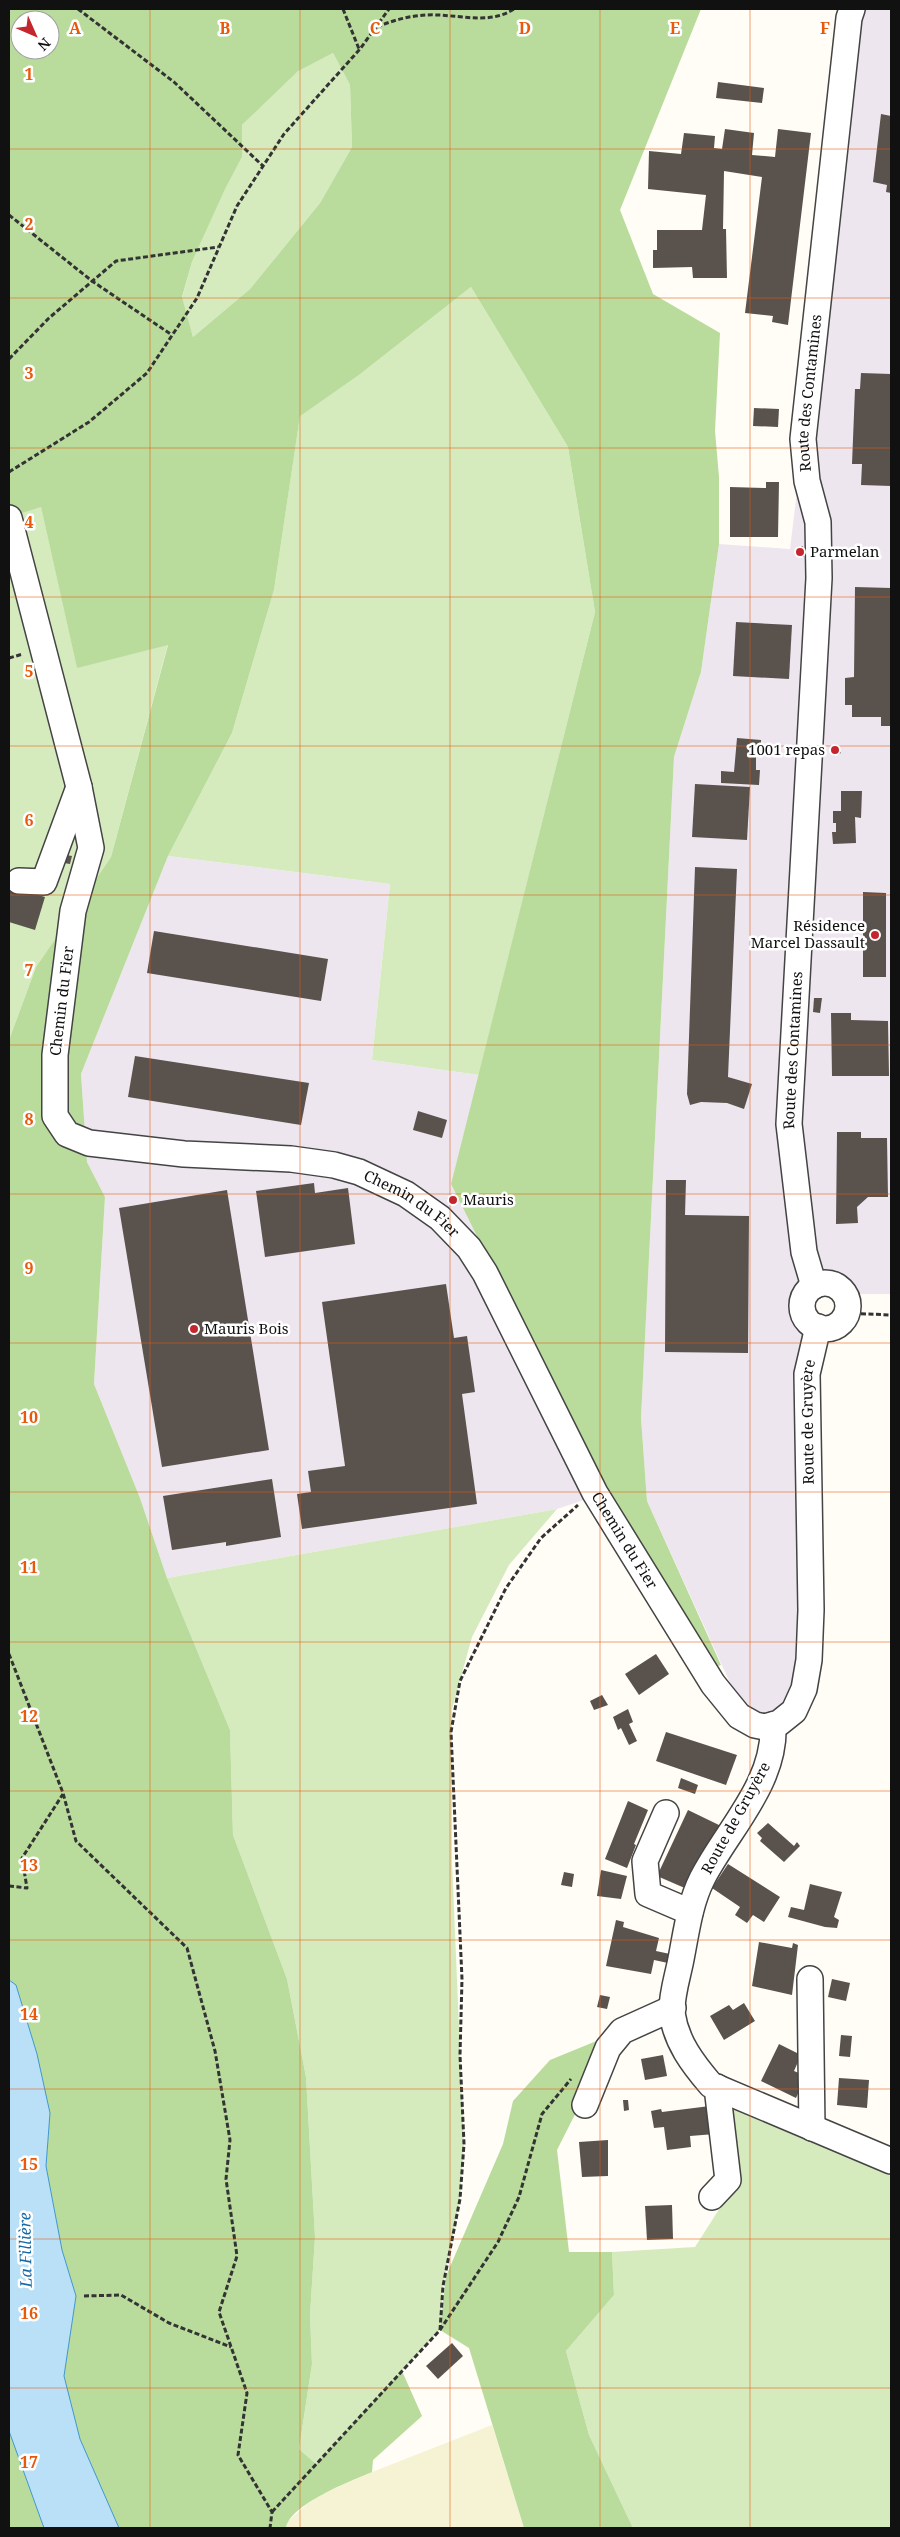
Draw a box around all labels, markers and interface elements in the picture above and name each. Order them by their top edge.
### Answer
north arrow [10,10,60,60]
text: A [69,17,82,39]
text: B [220,17,231,39]
text: C [370,17,381,39]
text: D [519,17,531,39]
text: E [670,17,680,39]
text: F [820,17,830,39]
text: N [34,34,55,55]
text: 1 [24,63,34,85]
text: 2 [24,213,34,235]
street label: Route des Contamines [792,313,826,473]
text: 3 [24,362,34,384]
text: 4 [24,511,34,533]
place label: Parmelan [810,541,880,561]
marker: Parmelan [794,546,806,558]
text: 5 [24,660,34,682]
place label: 1001 repas [748,739,825,759]
marker: 1001 repas [829,744,841,756]
text: 6 [24,809,34,831]
place label: Résidence Marcel Dassault [751,915,865,952]
marker: Résidence Marcel Dassault [869,929,881,941]
street label: Chemin du Fier [44,945,78,1057]
text: 7 [24,959,34,981]
street label: Route des Contamines [778,971,806,1131]
text: 8 [24,1108,34,1130]
street label: Chemin du Fier [361,1165,464,1241]
place label: Mauris [463,1189,514,1209]
marker: Mauris [447,1194,459,1206]
text: 9 [24,1257,34,1279]
place label: Mauris Bois [204,1318,289,1338]
marker: Mauris Bois [188,1323,200,1335]
street label: Route de Gruyère [796,1357,819,1485]
text: 10 [20,1406,38,1428]
street label: Chemin du Fier [588,1488,663,1592]
text: 11 [20,1556,38,1578]
text: 12 [20,1705,38,1727]
street label: Route de Gruyère [696,1758,774,1877]
text: 13 [20,1854,38,1876]
text: 14 [20,2003,38,2025]
text: 15 [20,2153,38,2175]
water label: La Fillière [13,2212,37,2289]
text: 16 [20,2302,38,2324]
text: 17 [20,2451,38,2473]

